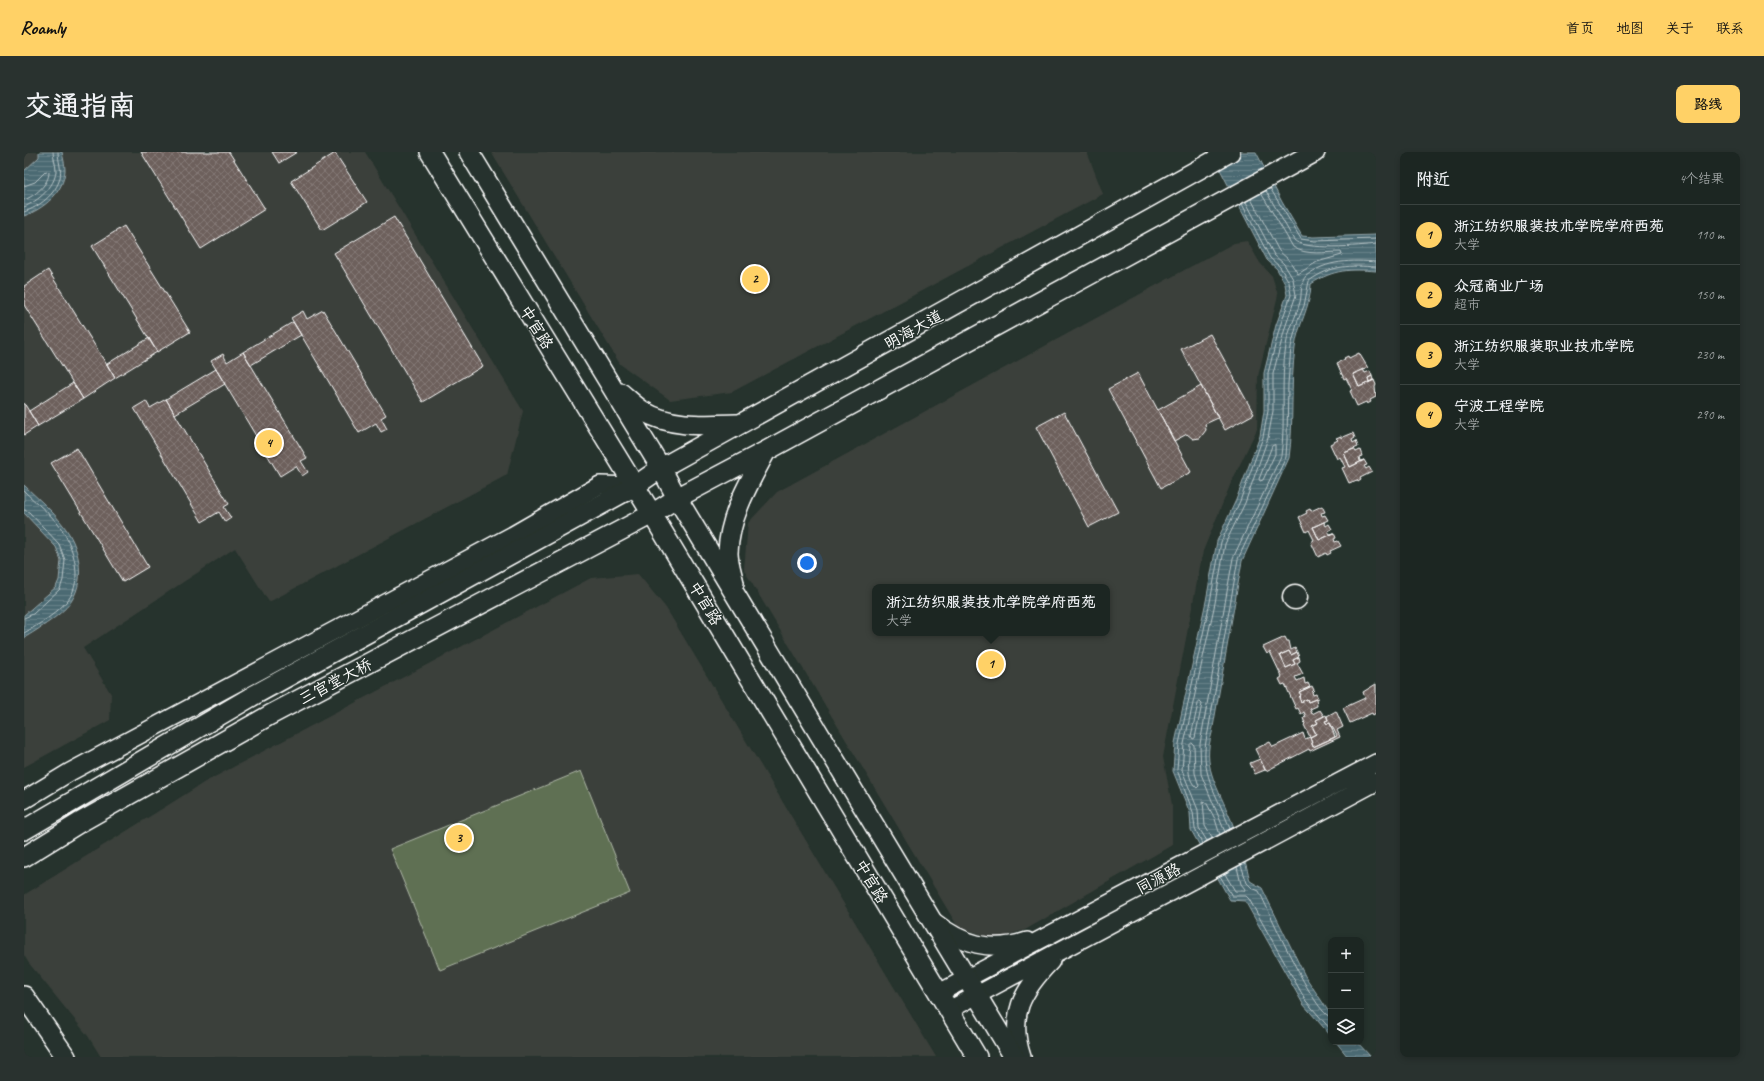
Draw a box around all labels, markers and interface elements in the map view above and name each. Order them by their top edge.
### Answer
text: Roamly [20,16,66,40]
text: 首页 [1566,20,1594,37]
text: 地图 [1616,20,1644,37]
text: 关于 [1666,20,1694,37]
text: 联系 [1716,20,1744,37]
button: 路线 [1676,85,1740,123]
text: 交通指南 [24,88,136,123]
text: 附近 [1416,169,1450,190]
text: 4个结果 [1679,171,1724,187]
text: 浙江纺织服装技术学院学府西苑 [1454,217,1664,236]
text: 1 [1426,227,1432,243]
text: 110 m [1696,227,1724,243]
text: 大学 [1454,237,1480,253]
pin: 2 [742,264,768,294]
text: 众冠商业广场 [1454,277,1544,296]
text: 2 [1426,287,1432,303]
text: 150 m [1696,287,1724,303]
text: 超市 [1454,297,1480,313]
street label: 中官路 [515,302,557,353]
street label: 明海大道 [881,306,946,354]
text: 浙江纺织服装职业技术学院 [1454,337,1634,356]
text: 3 [1426,347,1432,363]
text: 230 m [1696,347,1724,363]
text: 大学 [1454,357,1480,373]
text: 宁波工程学院 [1454,397,1544,416]
text: 4 [1426,407,1432,423]
text: 290 m [1696,407,1724,423]
text: 大学 [1454,417,1480,433]
pin: 4 [256,428,282,458]
your location [797,553,817,573]
street label: 中官路 [684,578,726,629]
popup [872,584,1110,636]
text: 浙江纺织服装技术学院学府西苑 [886,593,1096,612]
text: 大学 [886,613,912,629]
pin: 1 [978,649,1004,679]
street label: 三官堂大桥 [295,654,375,709]
pin: 3 [446,823,472,853]
street label: 中官路 [850,856,892,907]
street label: 同源路 [1133,859,1184,899]
map controls [1328,937,1364,1045]
button: + [1328,937,1364,973]
button: − [1328,973,1364,1009]
button: layers [1328,1009,1364,1045]

